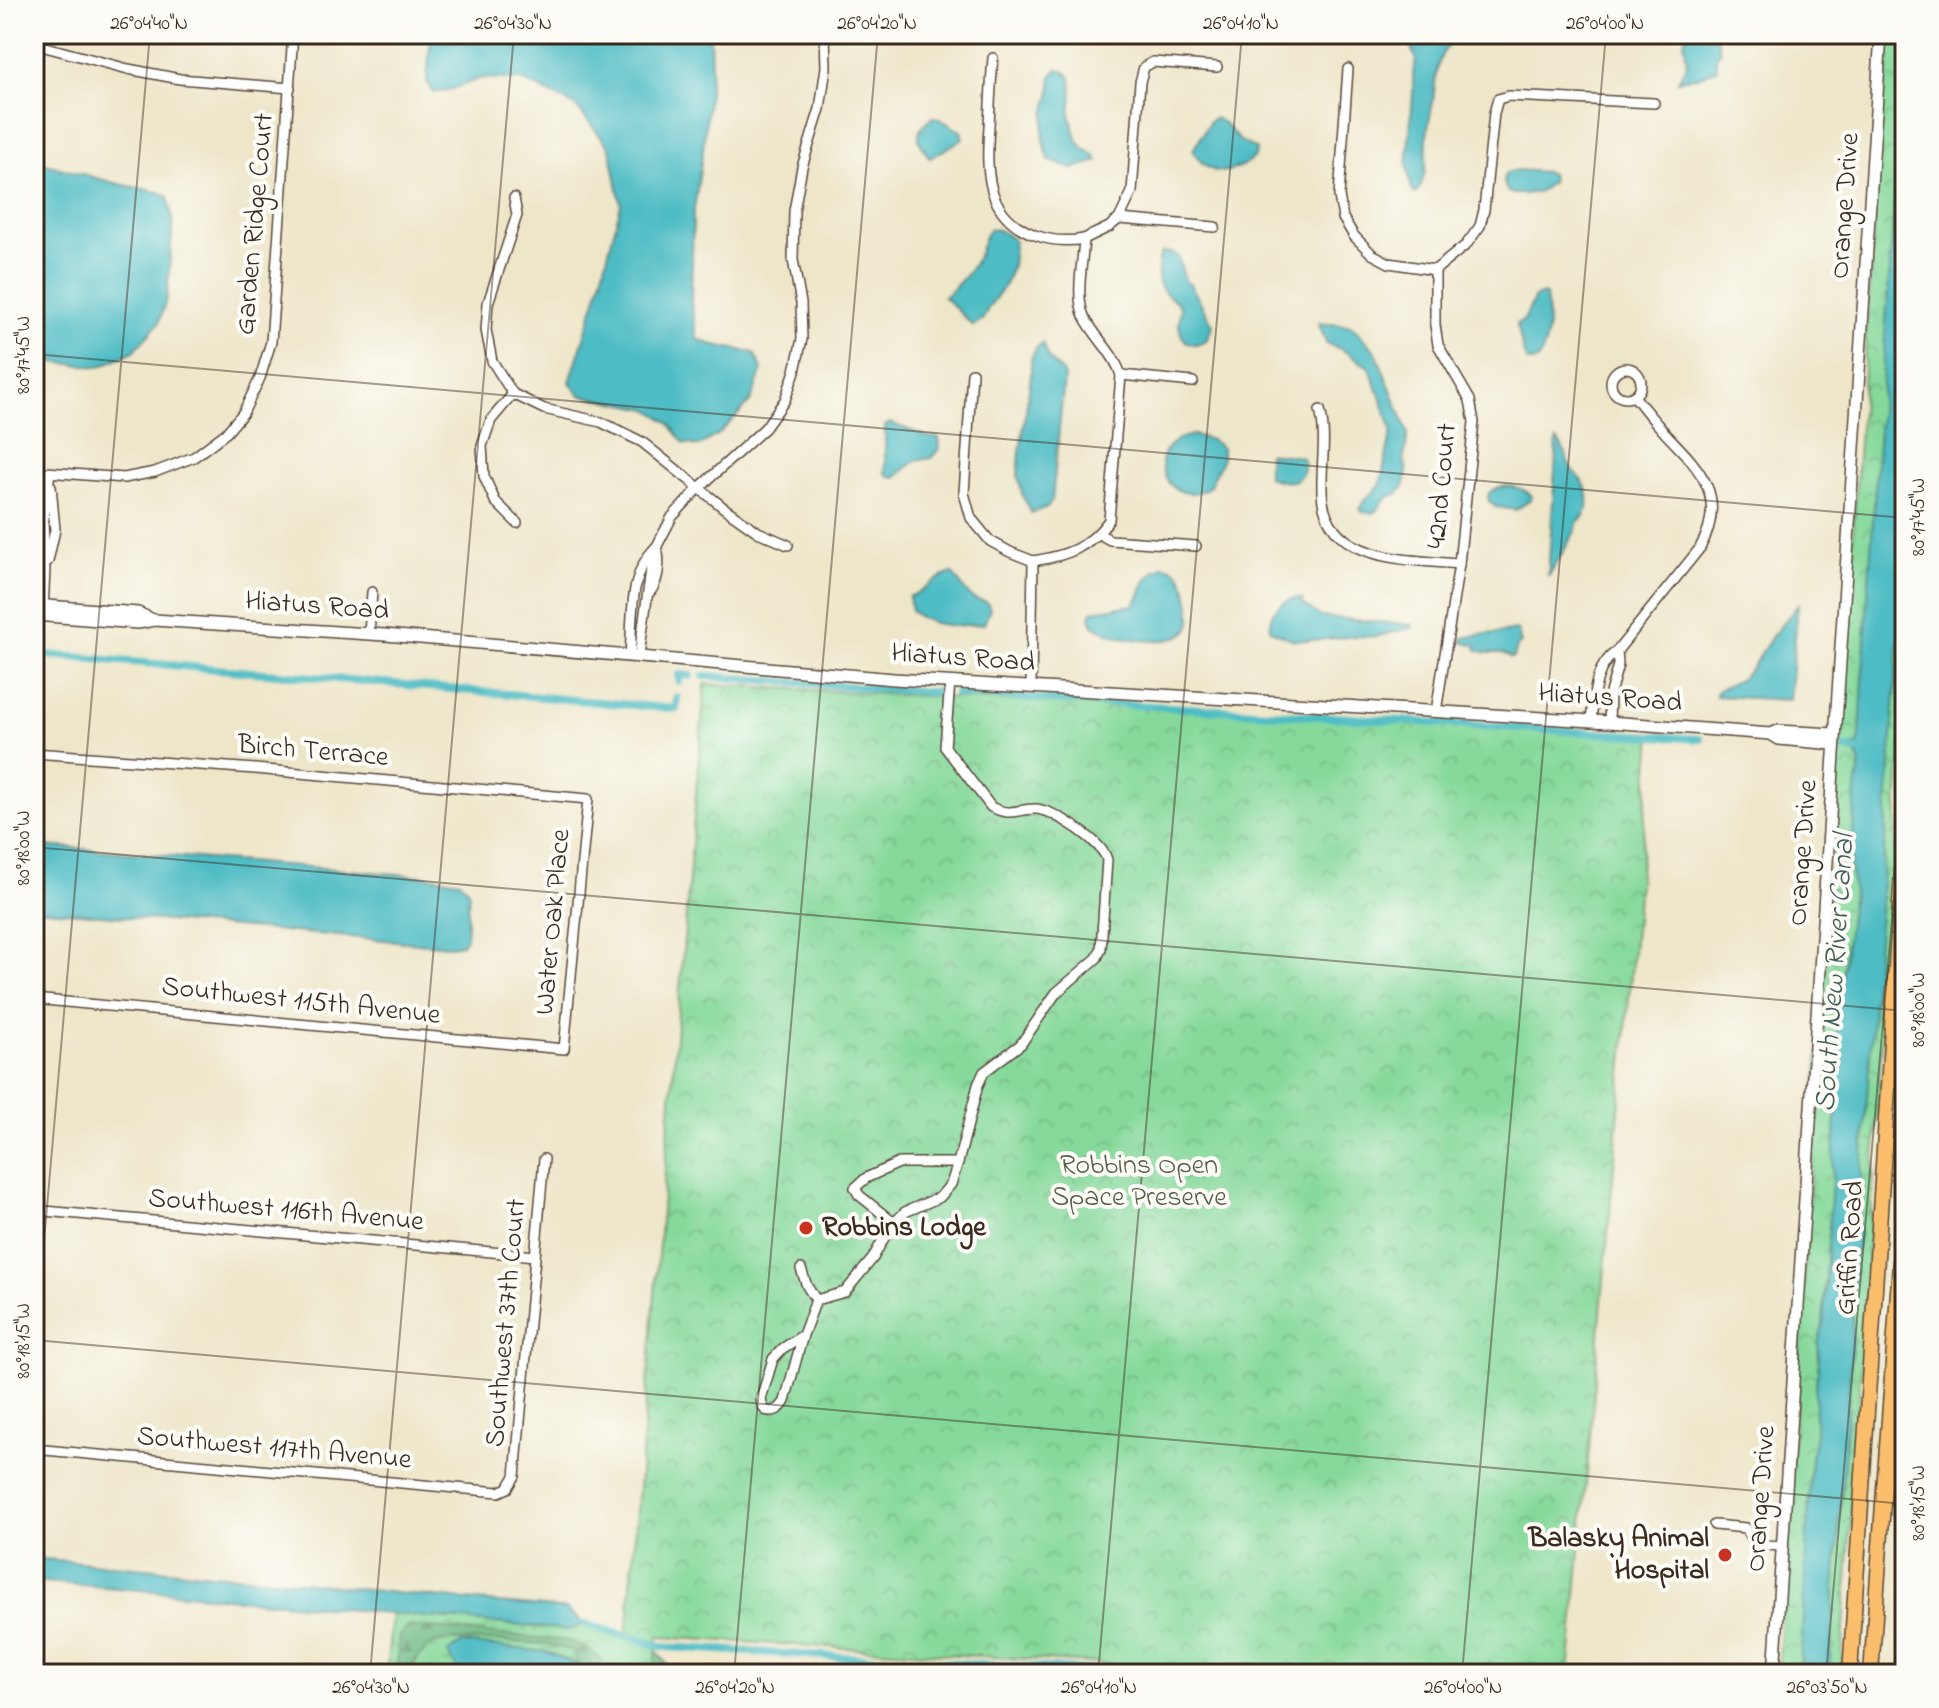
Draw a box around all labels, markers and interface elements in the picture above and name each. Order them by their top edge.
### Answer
text: 26°04'40"N [110,10,188,39]
text: 26°04'30"N [474,10,552,39]
text: 26°04'20"N [837,10,917,39]
text: 26°04'10"N [1203,10,1279,39]
text: 26°04'00"N [1566,10,1644,39]
street label: Garden Ridge Court [226,111,286,337]
street label: Orange Drive [1820,131,1872,281]
text: 80°17'45"W [10,316,39,394]
street label: 42nd Court [1417,421,1469,551]
text: 80°17'45"W [1905,478,1934,556]
street label: Hiatus Road [244,582,390,632]
street label: Hiatus Road [890,634,1036,684]
street label: Hiatus Road [1537,674,1683,724]
street label: Birch Terrace [235,725,391,779]
street label: Orange Drive [1778,778,1830,928]
text: 80°18'00"W [10,811,39,885]
street label: Water Oak Place [525,827,583,1017]
water label: South New River Canal [1804,829,1868,1113]
street label: Southwest 115th Avenue [160,967,443,1037]
text: 80°18'00"W [1905,973,1934,1047]
park label: Robbins Open Space Preserve [1051,1146,1227,1219]
street label: Southwest 116th Avenue [147,1179,426,1244]
street label: Griffin Road [1826,1179,1876,1317]
street label: Southwest 37th Court [476,1197,538,1449]
place label: Robbins Lodge [822,1208,987,1250]
marker: Robbins Lodge [797,1219,815,1237]
text: 80°18'15"W [10,1303,39,1379]
street label: Southwest 117th Avenue [135,1417,413,1481]
street label: Orange Drive [1736,1424,1788,1574]
text: 80°18'15"W [1905,1465,1934,1541]
place label: Balasky Animal Hospital [1526,1519,1709,1592]
marker: Balasky Animal Hospital [1716,1546,1734,1564]
text: 26°04'30"N [332,1674,410,1703]
text: 26°04'20"N [695,1674,775,1703]
text: 26°04'10"N [1061,1674,1137,1703]
text: 26°04'00"N [1424,1674,1502,1703]
text: 26°03'50"N [1786,1674,1868,1703]

